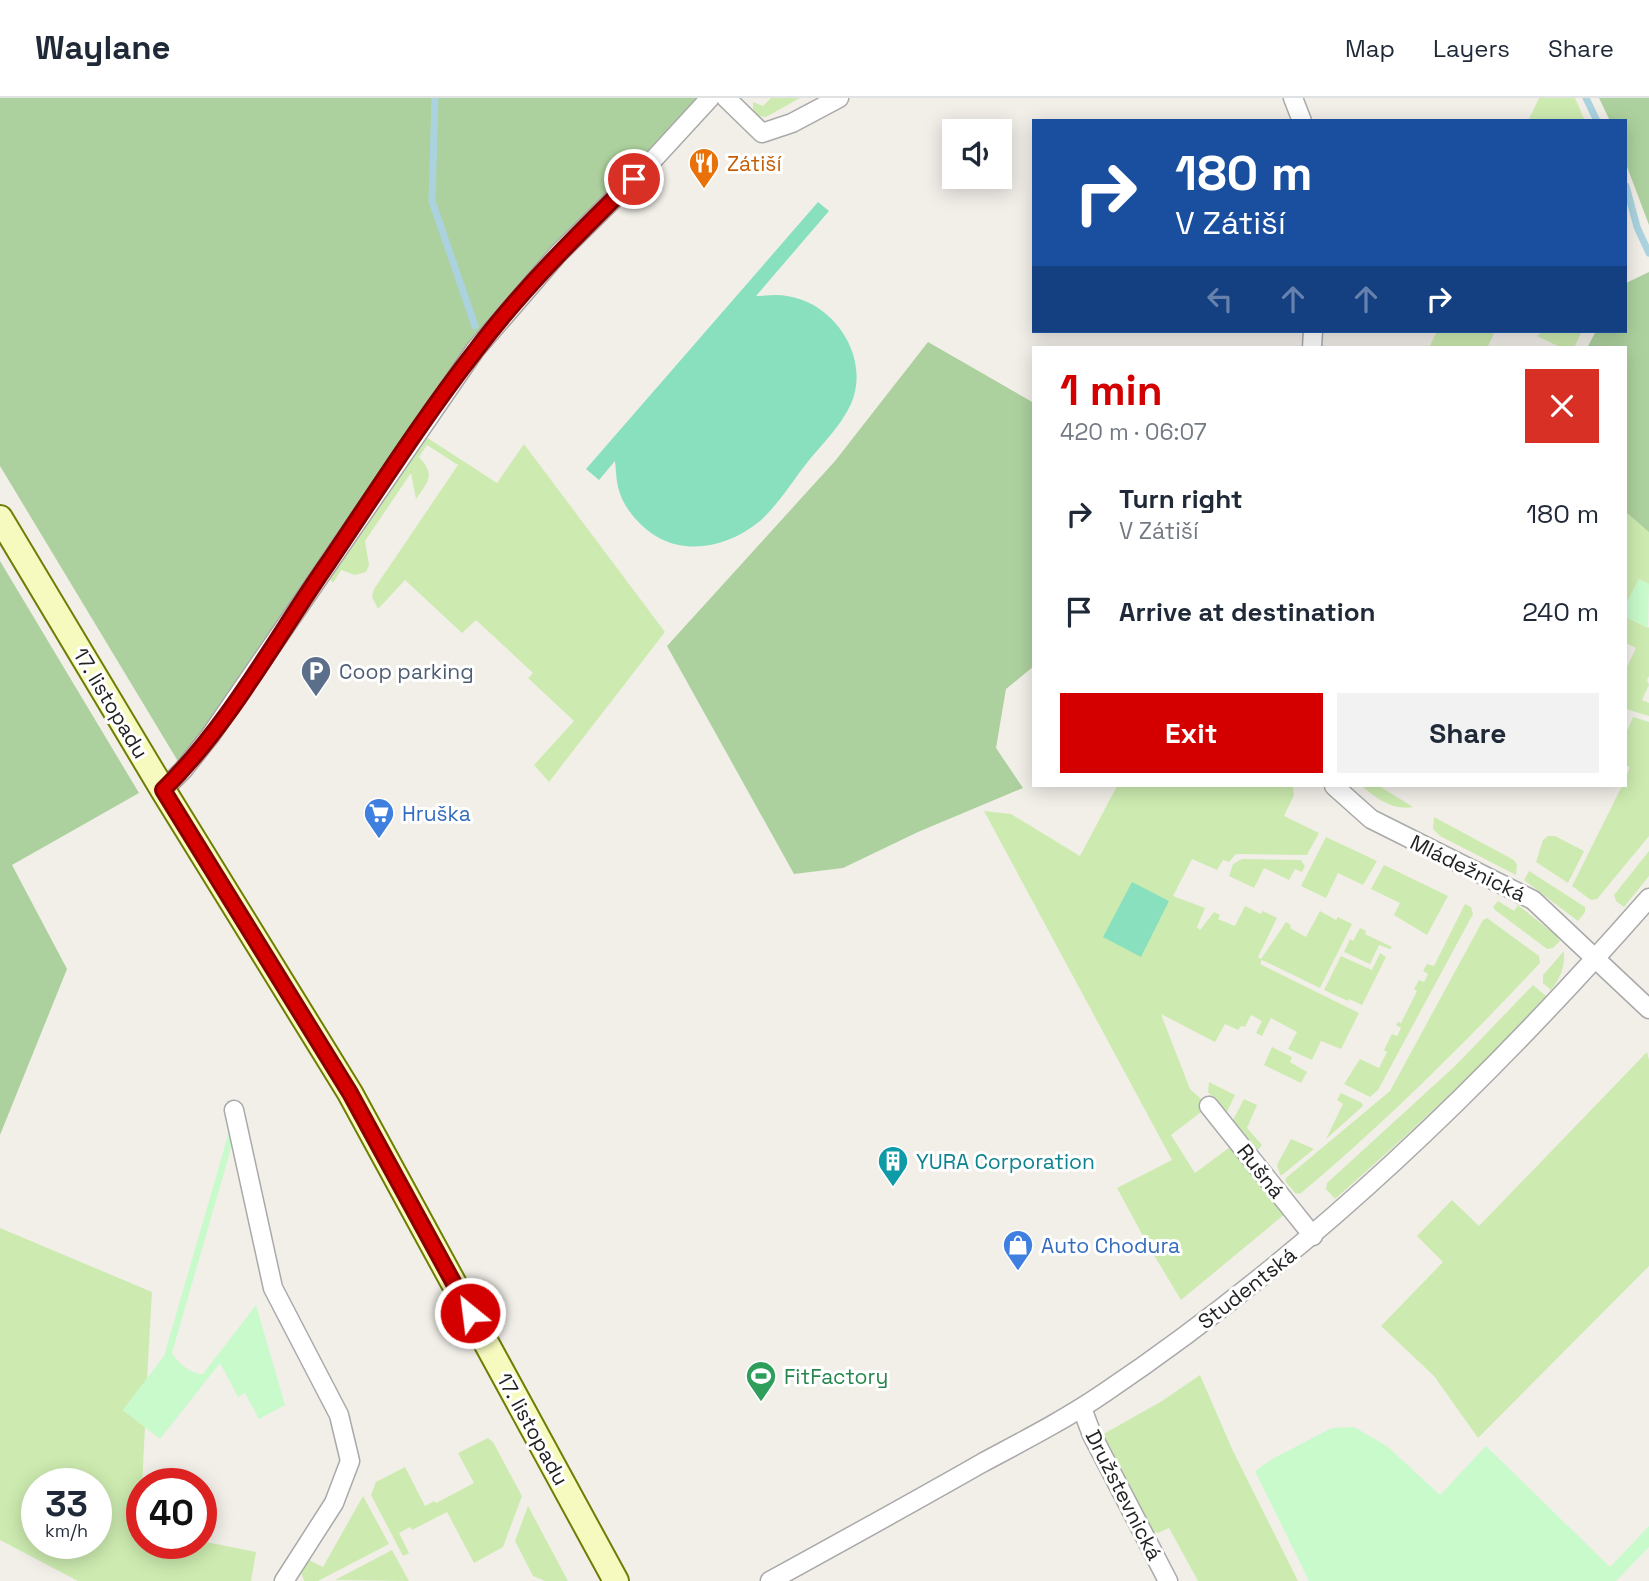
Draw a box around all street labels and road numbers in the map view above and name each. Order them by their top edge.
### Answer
street label: 17. listopadu [67,643,155,763]
street label: Mládežnická [1406,828,1530,908]
street label: Rušná [1231,1138,1291,1204]
street label: Studentská [1192,1241,1302,1335]
street label: 17. listopadu [491,1368,575,1490]
street label: Družstevnická [1080,1425,1168,1565]

